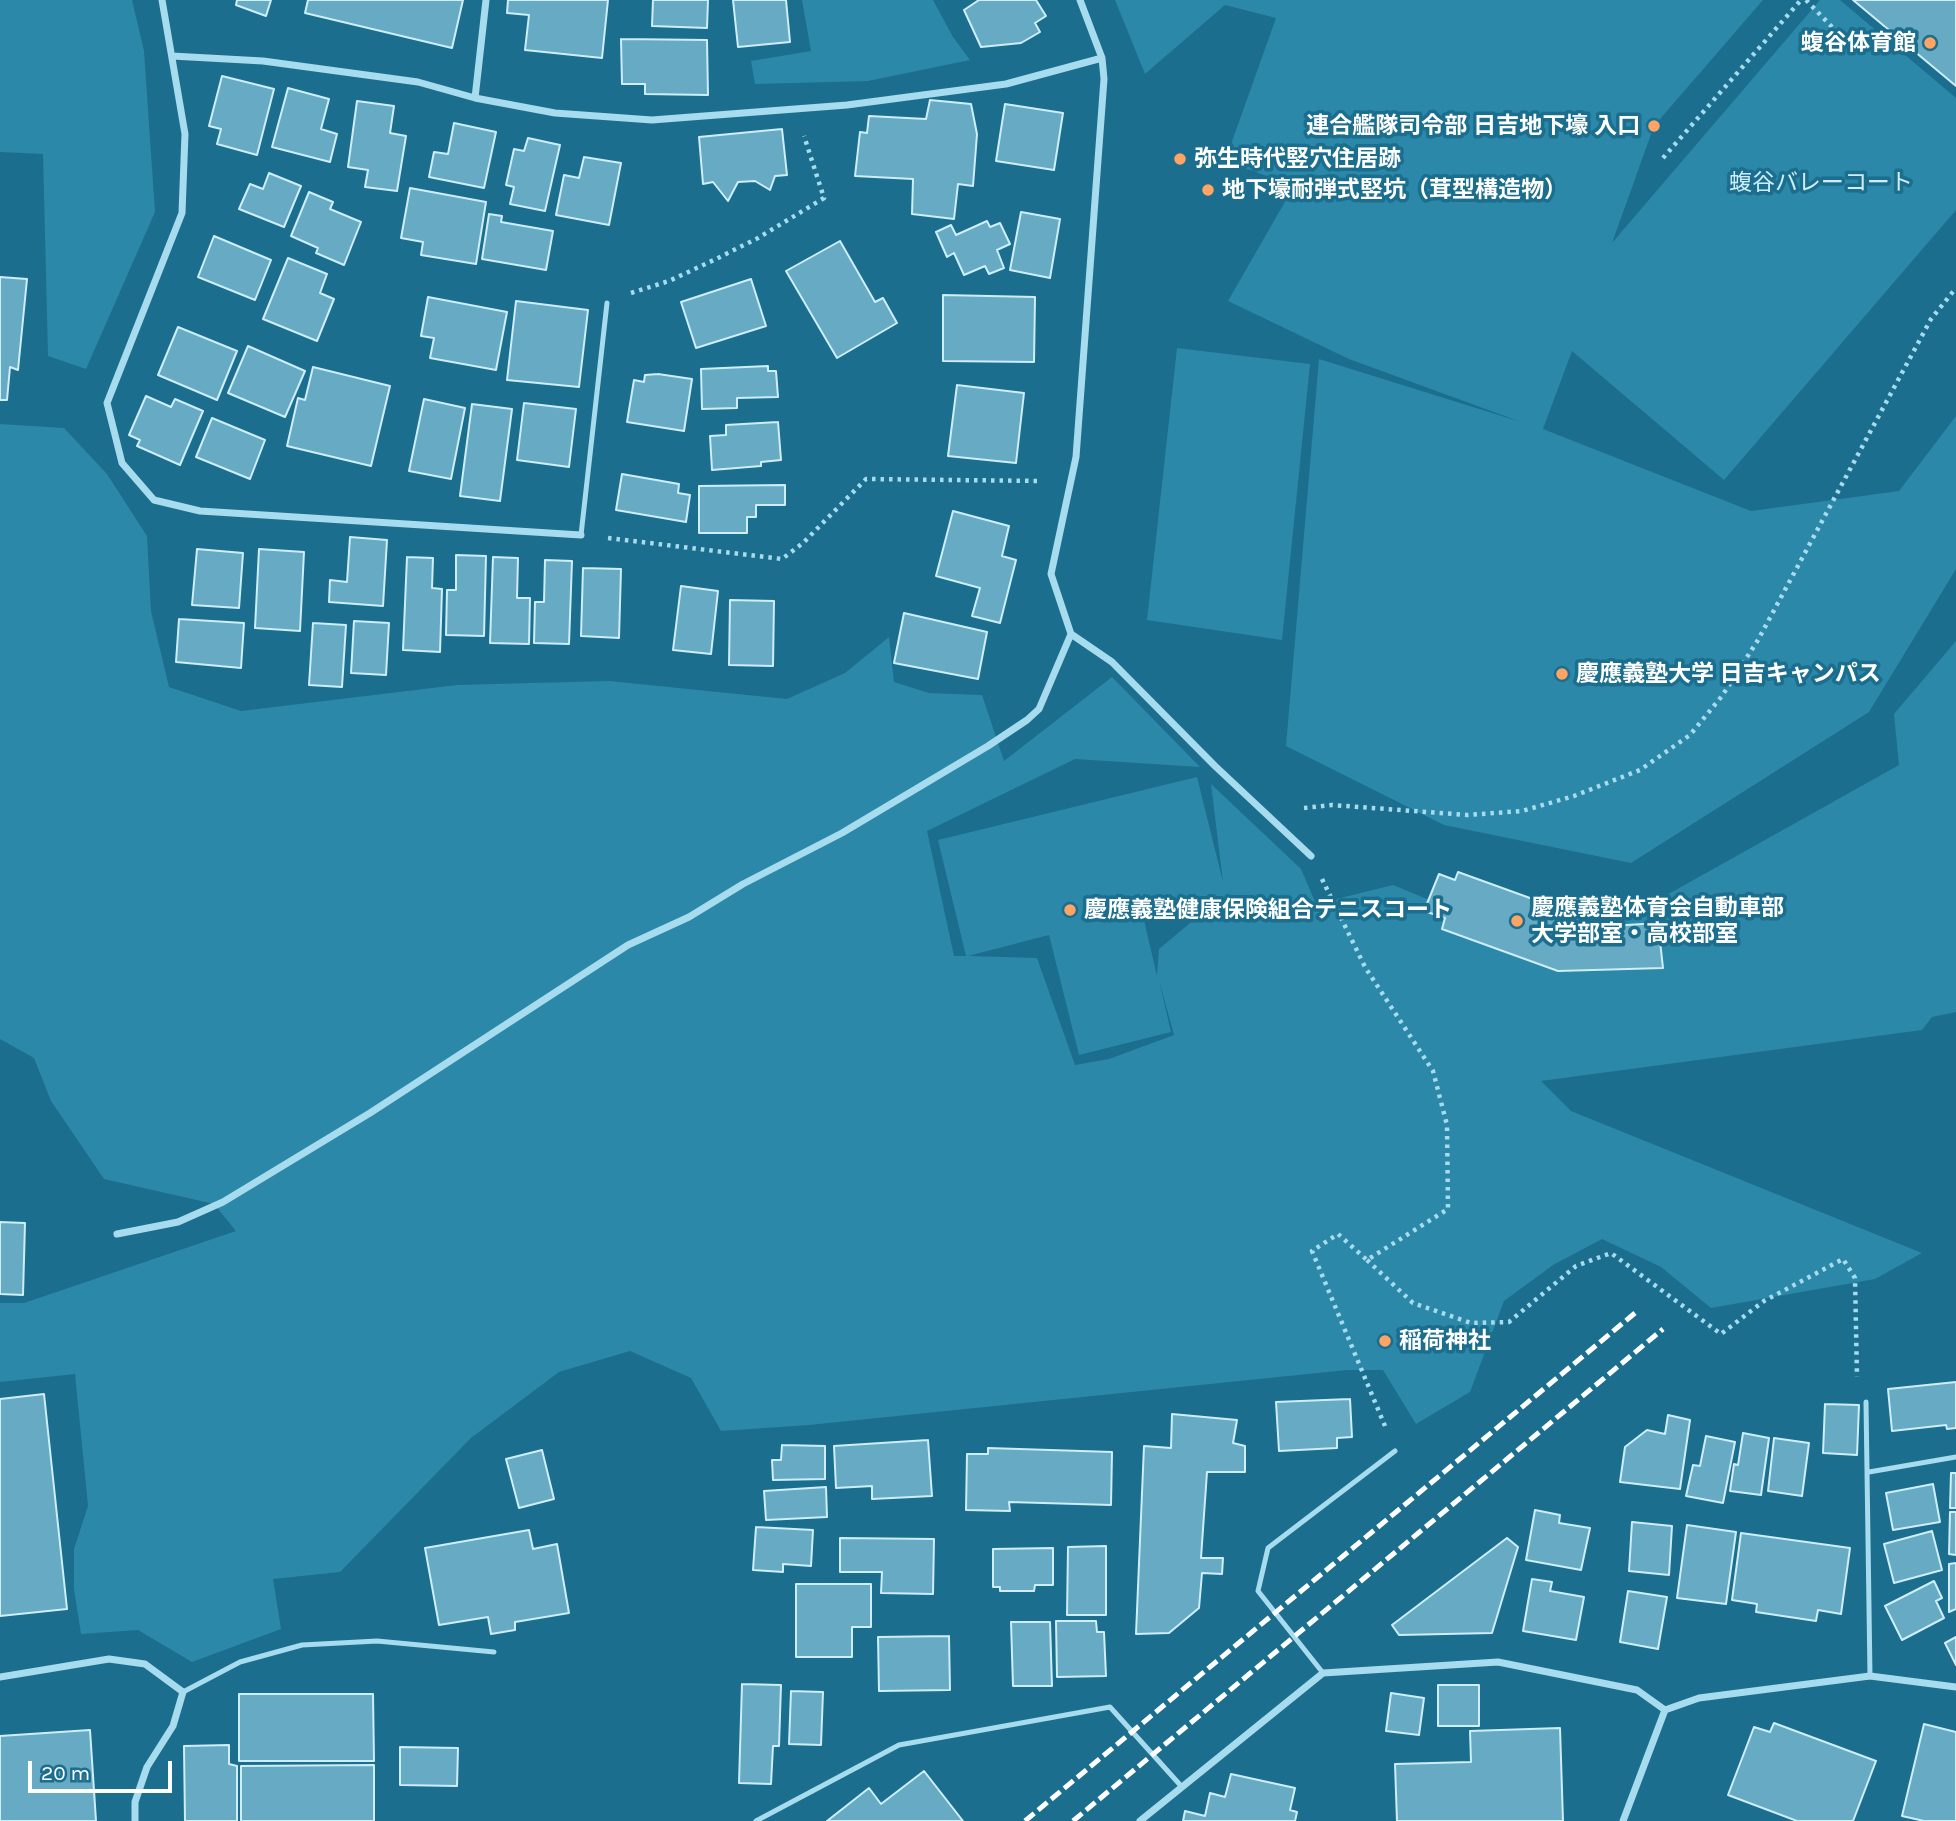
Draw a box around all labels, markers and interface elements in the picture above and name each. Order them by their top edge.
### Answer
place label: 蝮谷体育館 [1801,29,1916,57]
marker: 蝮谷体育館 [1922,35,1938,51]
place label: 連合艦隊司令部 日吉地下壕 入口 [1306,112,1640,140]
marker: 連合艦隊司令部 日吉地下壕 入口 [1646,118,1662,134]
place label: 弥生時代竪穴住居跡 [1194,145,1401,173]
marker: 弥生時代竪穴住居跡 [1172,151,1188,167]
park label: 蝮谷バレーコート [1729,169,1913,197]
place label: 地下壕耐弾式竪坑（茸型構造物） [1222,176,1567,204]
marker: 地下壕耐弾式竪坑（茸型構造物） [1200,182,1216,198]
place label: 慶應義塾大学 日吉キャンパス [1576,660,1881,688]
marker: 慶應義塾大学 日吉キャンパス [1554,666,1570,682]
place label: 慶應義塾体育会自動車部 大学部室・高校部室 [1531,894,1784,948]
place label: 慶應義塾健康保険組合テニスコート [1084,896,1452,924]
marker: 慶應義塾健康保険組合テニスコート [1062,902,1078,918]
marker: 慶應義塾体育会自動車部 大学部室・高校部室 [1509,913,1525,929]
place label: 稲荷神社 [1399,1327,1491,1355]
marker: 稲荷神社 [1377,1333,1393,1349]
scale bar [32,1748,175,1792]
text: 20 m [41,1761,90,1785]

